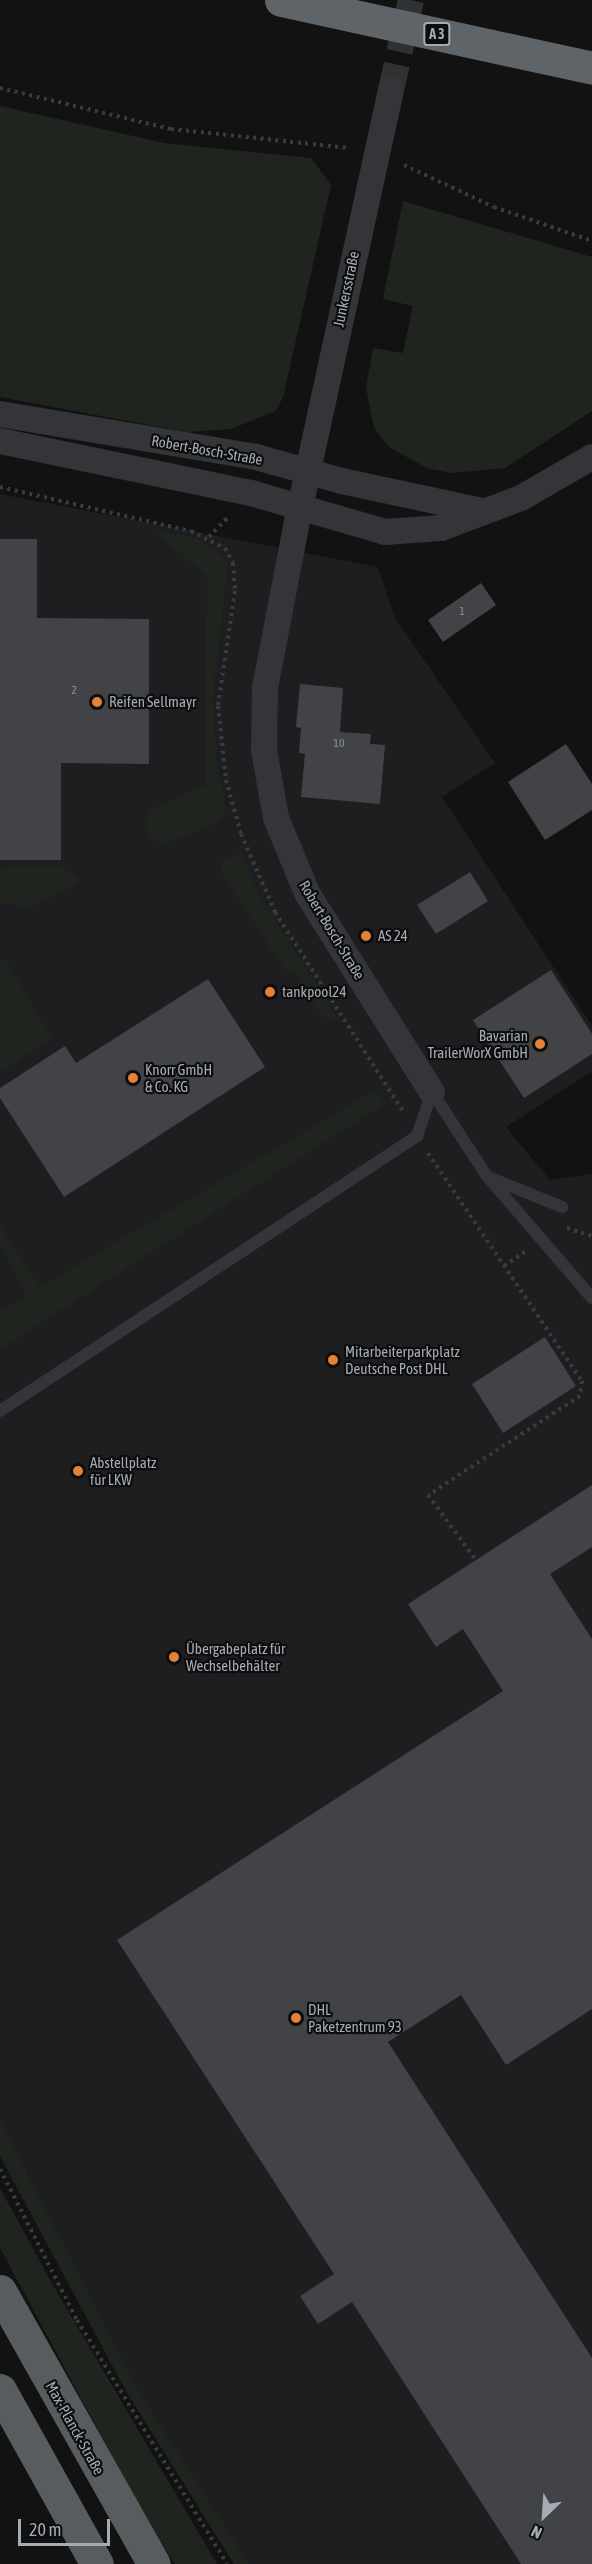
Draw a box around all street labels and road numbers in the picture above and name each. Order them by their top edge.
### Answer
road number: A 3 [422,23,452,45]
street label: Junkersstraße [329,250,363,328]
street label: Robert-Bosch-Straße [150,431,264,469]
street label: Robert-Bosch-Straße [295,877,369,983]
street label: Max-Planck-Straße [42,2378,108,2478]

